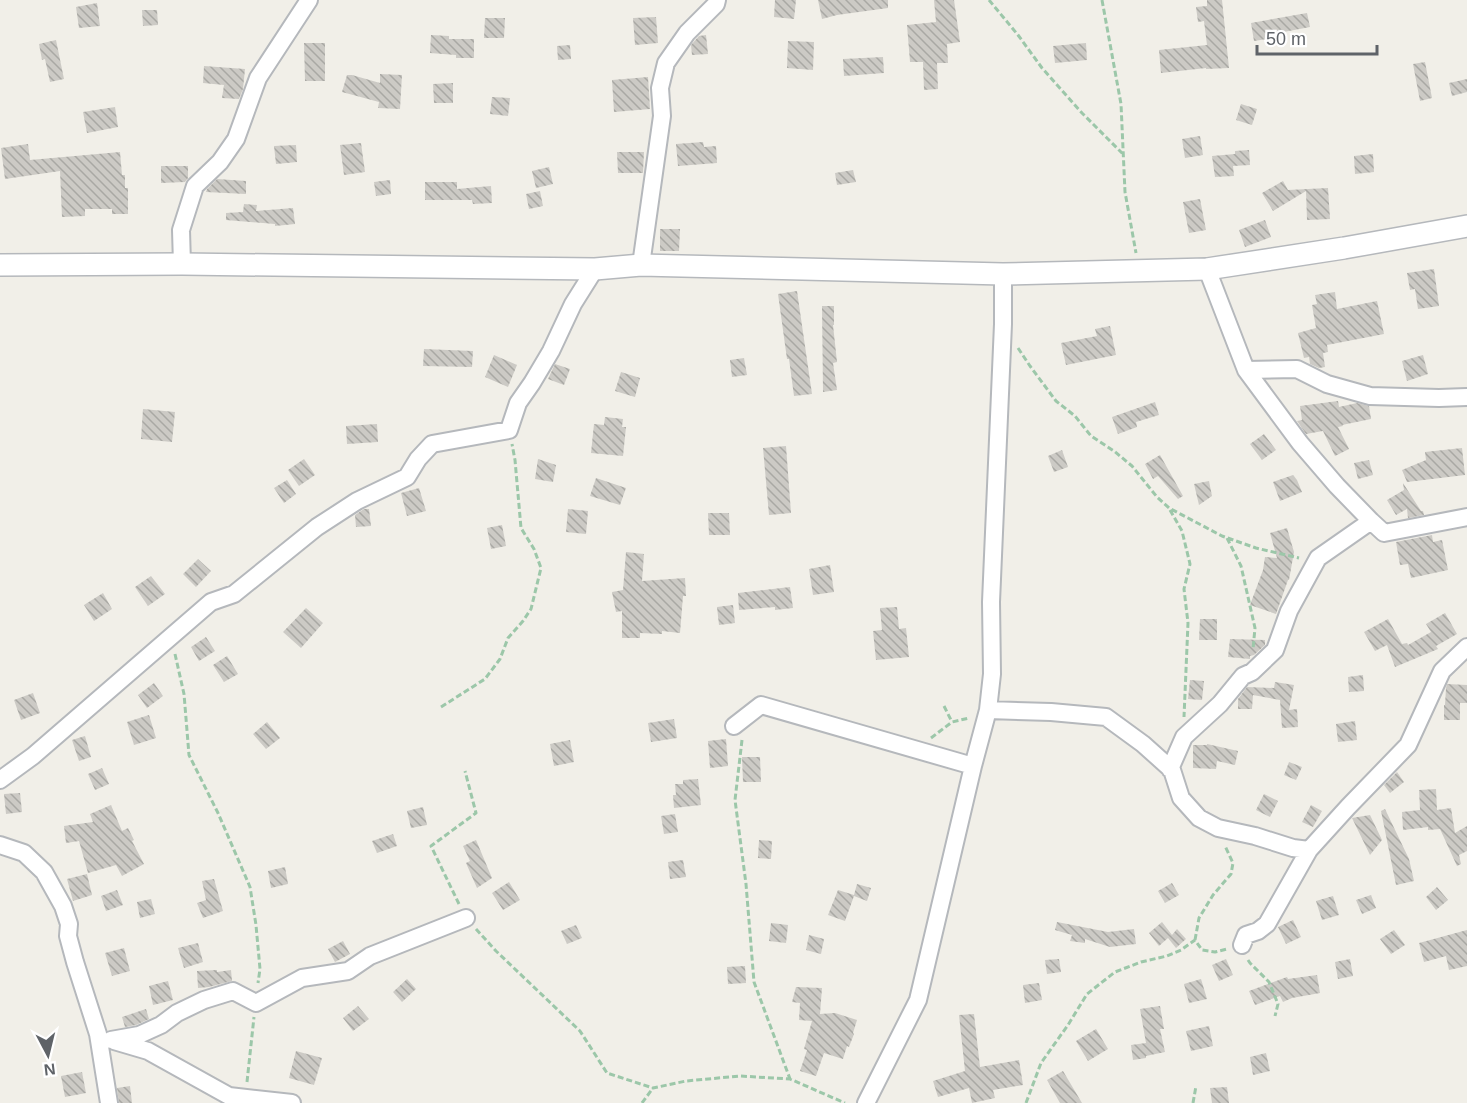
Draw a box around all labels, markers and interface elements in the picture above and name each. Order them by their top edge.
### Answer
scale bar [1257,18,1377,56]
text: 50 m [1266,29,1306,49]
north arrow [18,1025,78,1085]
text: N [43,1060,57,1079]

